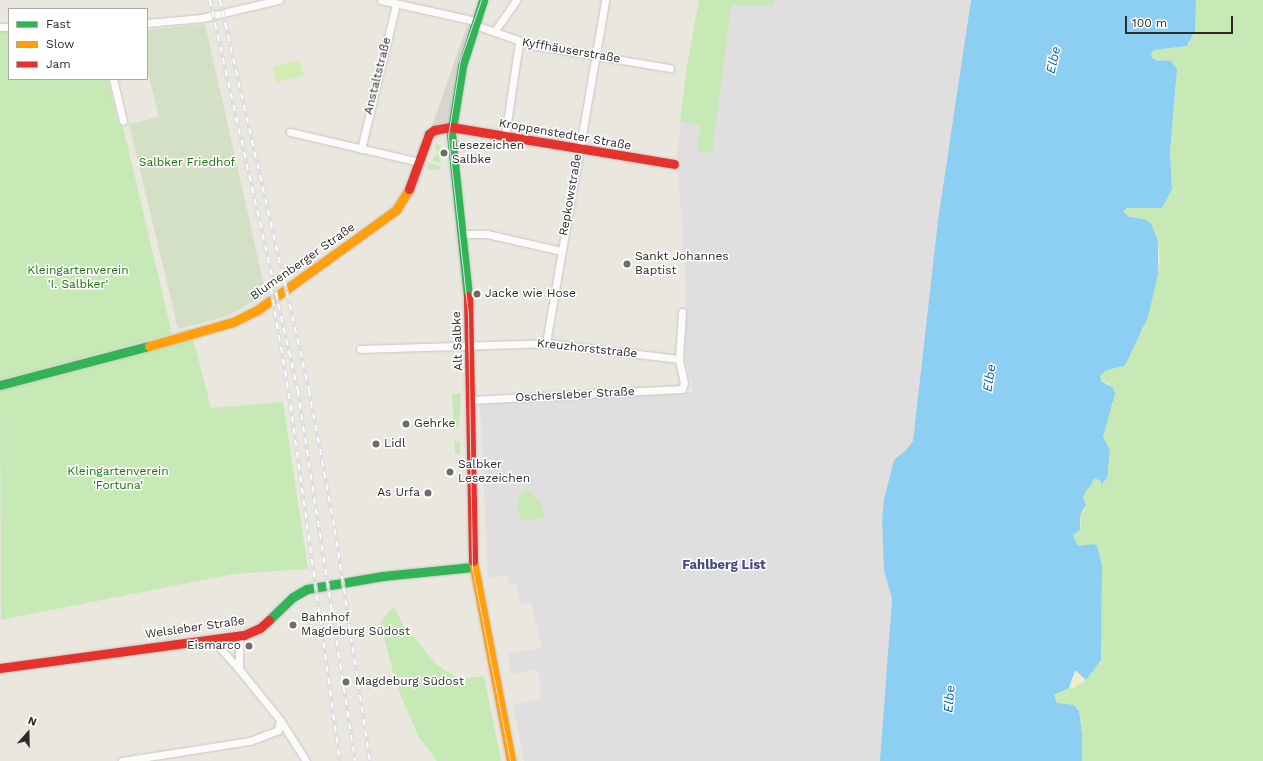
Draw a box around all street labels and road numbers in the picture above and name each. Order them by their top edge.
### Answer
street label: Kyffhäuserstraße [521,35,621,67]
street label: Anstaltstraße [361,36,395,116]
street label: Kroppenstedter Straße [498,116,632,154]
street label: Repkowstraße [557,153,585,237]
street label: Blumenberger Straße [248,220,358,304]
street label: Alt Salbke [450,311,466,371]
street label: Kreuzhorststraße [536,337,638,361]
street label: Oschersleber Straße [515,385,635,405]
street label: Welsleber Straße [144,614,246,642]

